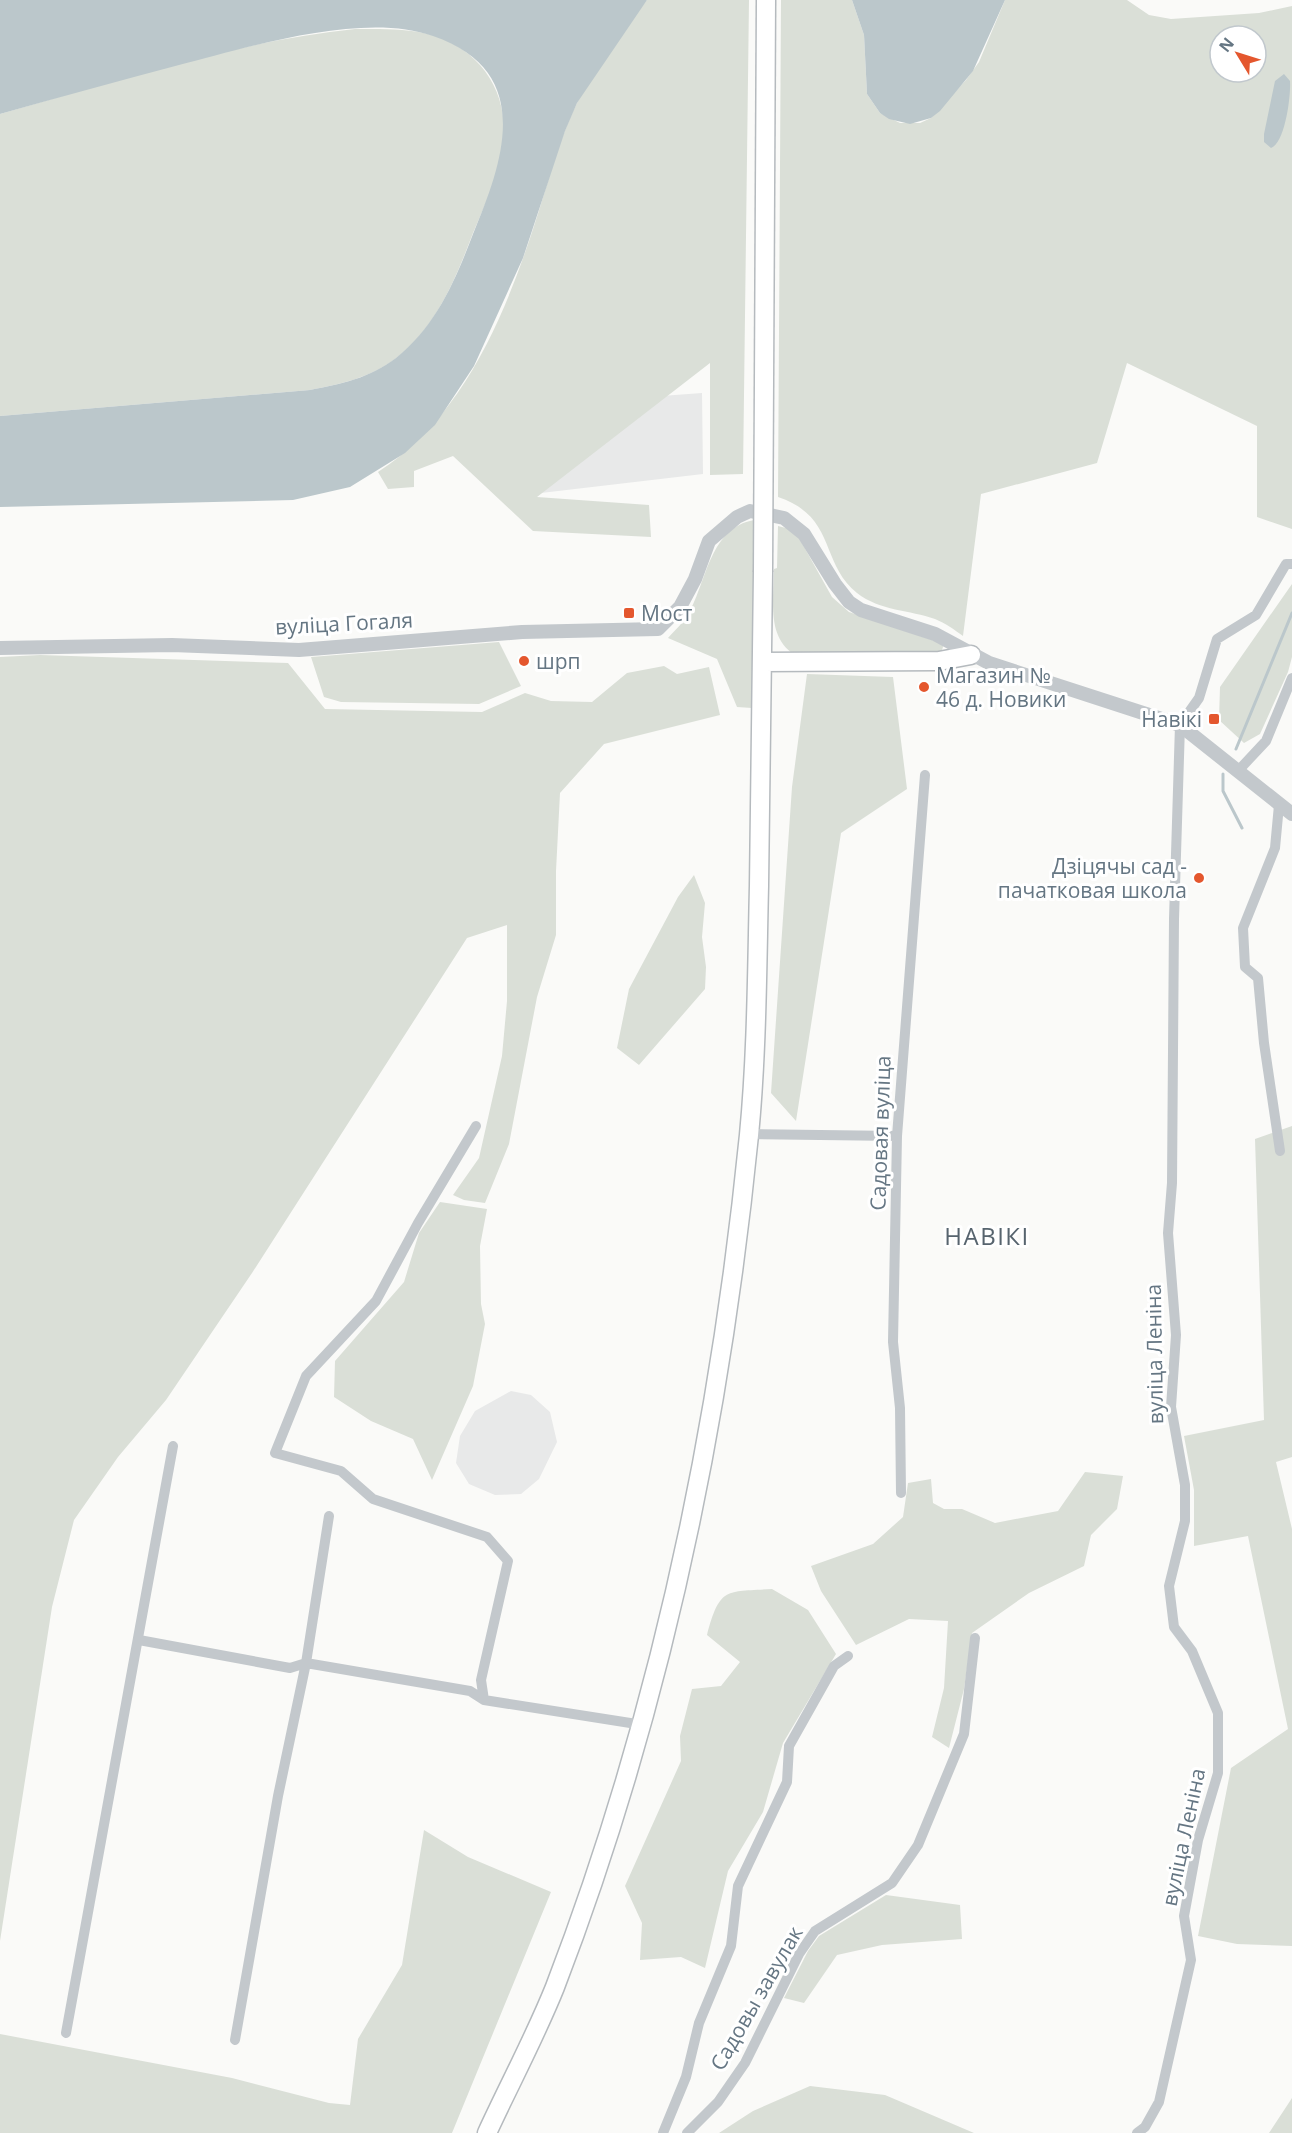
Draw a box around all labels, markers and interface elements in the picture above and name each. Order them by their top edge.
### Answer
north arrow [1208,24,1268,84]
text: N [1214,33,1239,57]
place label: Мост [641,599,693,627]
street label: вуліца Гогаля [274,605,414,641]
marker: Мост [622,606,636,620]
place label: шрп [536,647,581,675]
marker: шрп [517,654,531,668]
place label: Магазин № 46 д. Новики [936,661,1066,713]
marker: Магазин № 46 д. Новики [917,680,931,694]
place label: Навікі [1141,705,1202,733]
marker: Навікі [1207,712,1221,726]
place label: Дзіцячы сад - пачатковая школа [998,852,1187,904]
marker: Дзіцячы сад - пачатковая школа [1192,871,1206,885]
street label: Садовая вуліца [863,1055,897,1211]
district label: НАВІКІ [944,1219,1030,1252]
street label: вуліца Леніна [1139,1284,1169,1424]
street label: вуліца Леніна [1155,1765,1211,1909]
street label: Садовы завулак [703,1921,809,2075]

